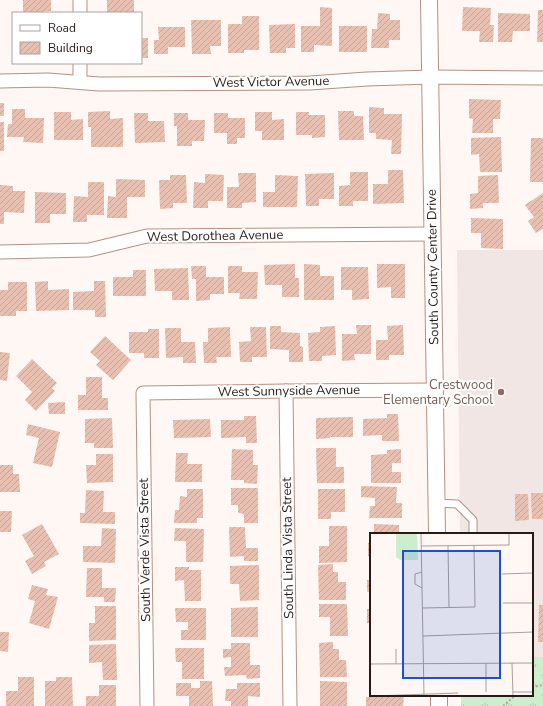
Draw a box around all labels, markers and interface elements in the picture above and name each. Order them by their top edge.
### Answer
legend [12,12,142,64]
text: Road [48,20,76,36]
text: Building [48,40,93,56]
street label: West Victor Avenue [213,72,329,92]
street label: South County Center Drive [423,189,443,345]
street label: West Dorothea Avenue [147,226,283,246]
place label: Crestwood Elementary School [383,376,493,409]
street label: West Sunnyside Avenue [218,381,360,401]
marker: Crestwood Elementary School [496,387,506,397]
street label: South Linda Vista Street [278,477,298,619]
street label: South Verde Vista Street [135,478,155,622]
inset map [370,533,533,696]

